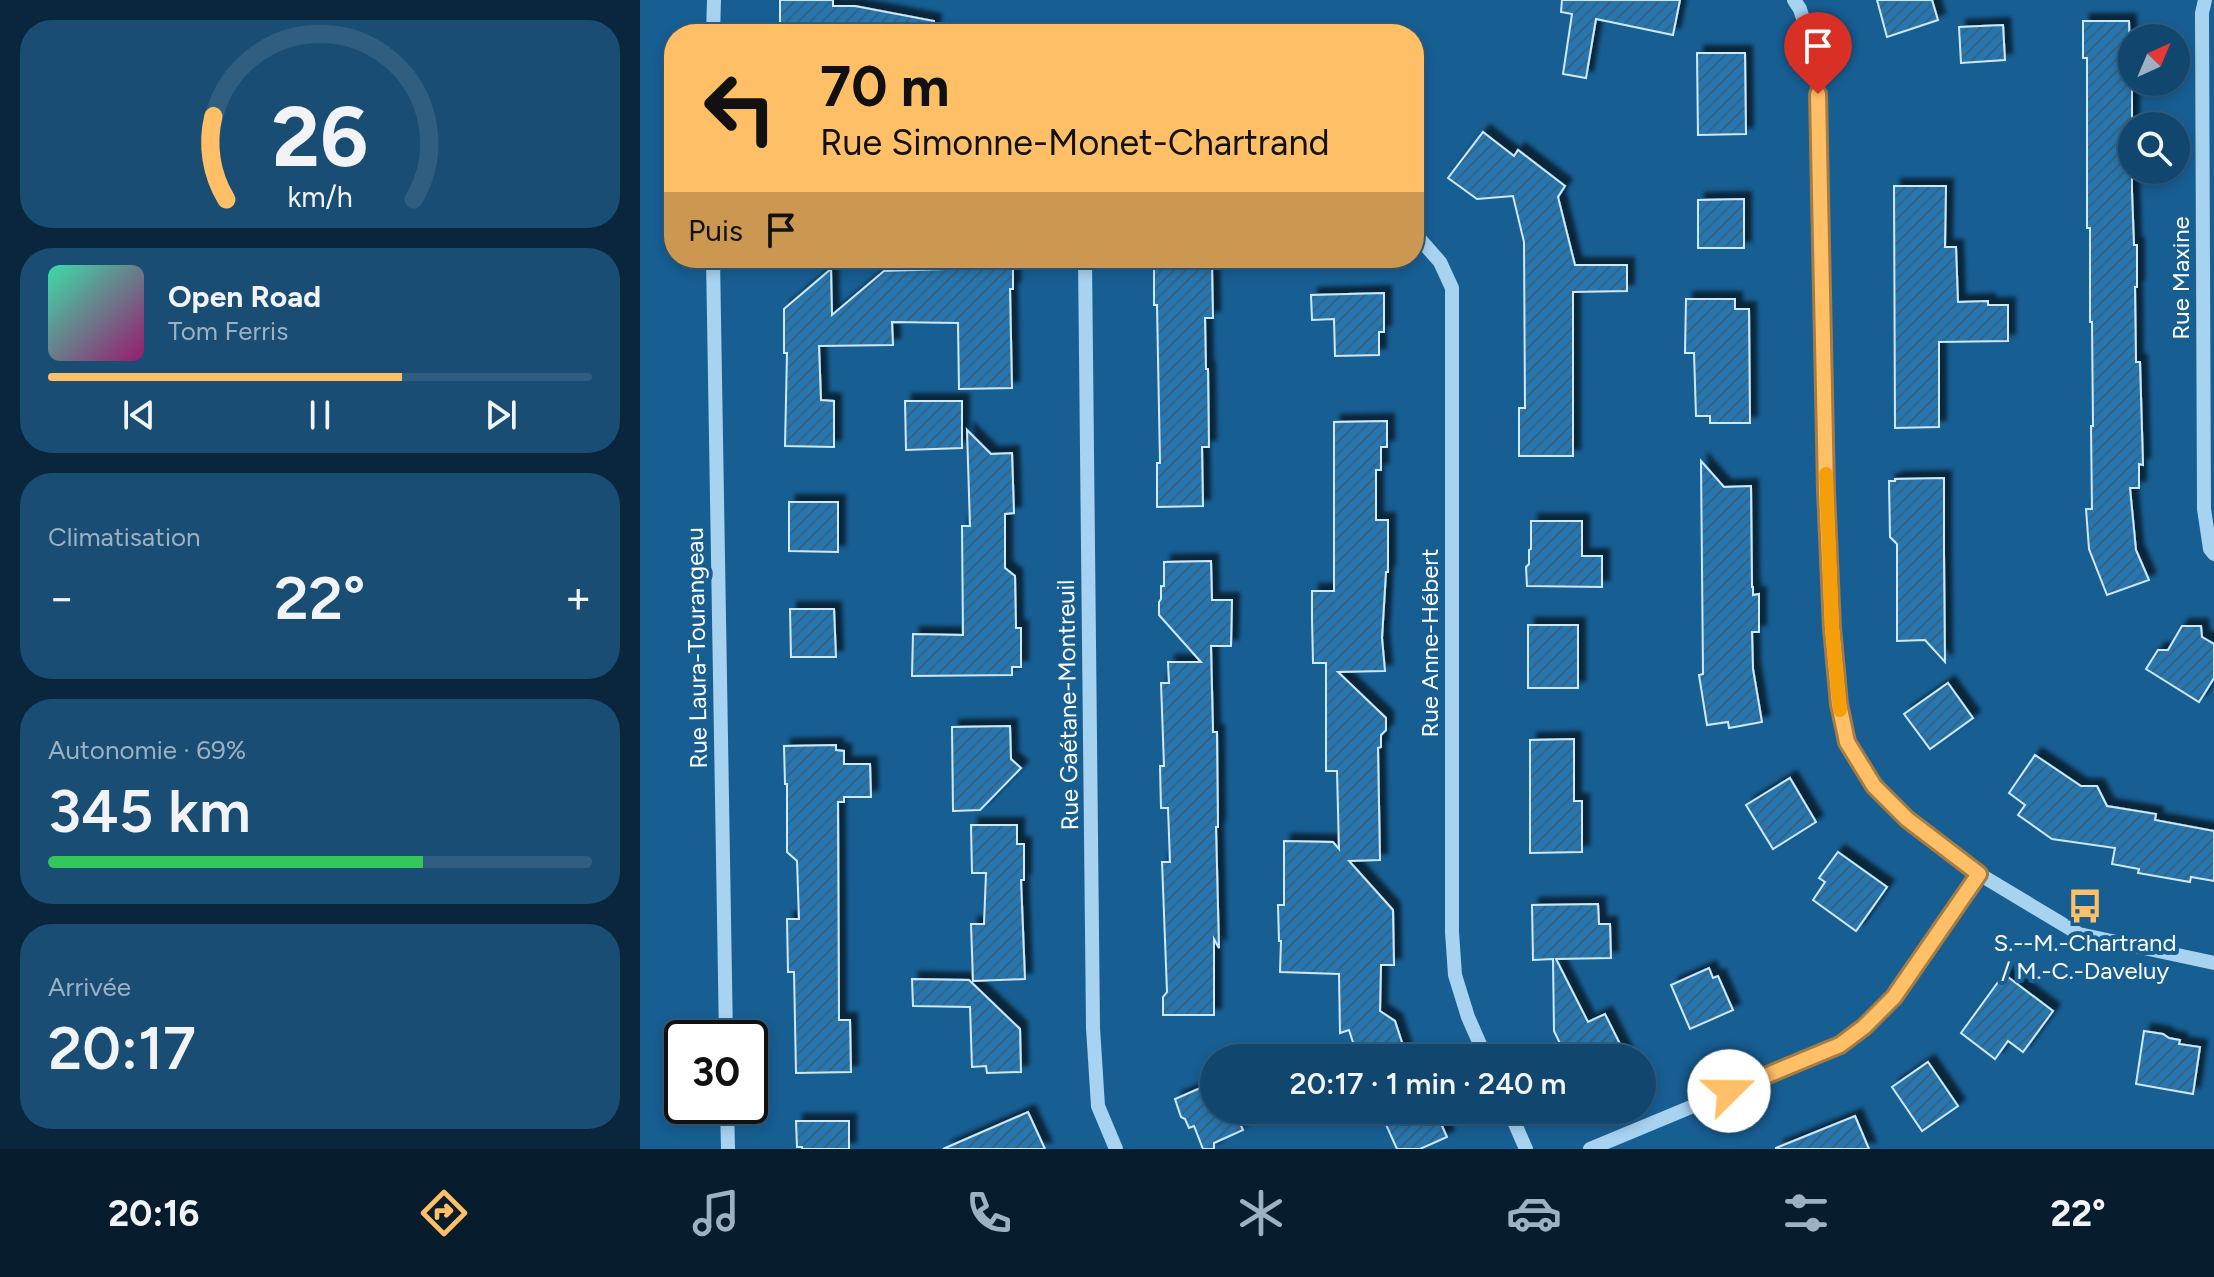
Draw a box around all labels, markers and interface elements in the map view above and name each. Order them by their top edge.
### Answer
pin [1784,12,1852,94]
icon: arrive [1796,24,1840,68]
north arrow [2118,24,2190,96]
map controls [2118,24,2190,184]
text: 70 m [820,53,950,120]
icon: left [688,56,792,160]
text: 26 [272,87,368,187]
button: search [2118,112,2190,184]
text: Rue Simonne-Monet-Chartrand [820,121,1330,164]
text: km/h [287,180,353,214]
icon: arrive [759,208,803,252]
text: Puis [688,212,743,249]
street label: Rue Maxine [2166,216,2195,340]
text: Open Road [168,278,321,315]
text: Tom Ferris [168,315,288,347]
icon: previous [117,393,161,437]
icon: pause [298,393,342,437]
icon: next [479,393,523,437]
text: Climatisation [48,521,201,553]
street label: Rue Laura-Tourangeau [680,527,713,769]
street label: Rue Anne-Hébert [1415,548,1444,738]
text: 22° [275,562,365,634]
text: − [48,571,75,624]
text: + [565,571,592,624]
street label: Rue Gaétane-Montreuil [1051,579,1084,831]
text: Autonomie · 69% [48,734,246,766]
text: 345 km [48,775,251,847]
bus stop icon: S.--M.-Chartrand / M.-C.-Daveluy [2066,887,2104,925]
place label: S.--M.-Chartrand / M.-C.-Daveluy [1994,928,2176,985]
text: Arrivée [48,971,131,1003]
text: 20:17 [48,1012,196,1084]
speed limit sign: 30 [664,1020,768,1124]
position arrow [1687,1049,1771,1133]
text: 20:17 · 1 min · 240 m [1290,1065,1566,1102]
icon: directions [416,1185,472,1241]
icon: music [688,1185,744,1241]
icon: phone [961,1185,1017,1241]
icon: climate [1233,1185,1289,1241]
icon: car [1506,1185,1562,1241]
icon: filters [1778,1185,1834,1241]
text: 20:16 [108,1192,199,1235]
text: 22° [2050,1192,2106,1235]

